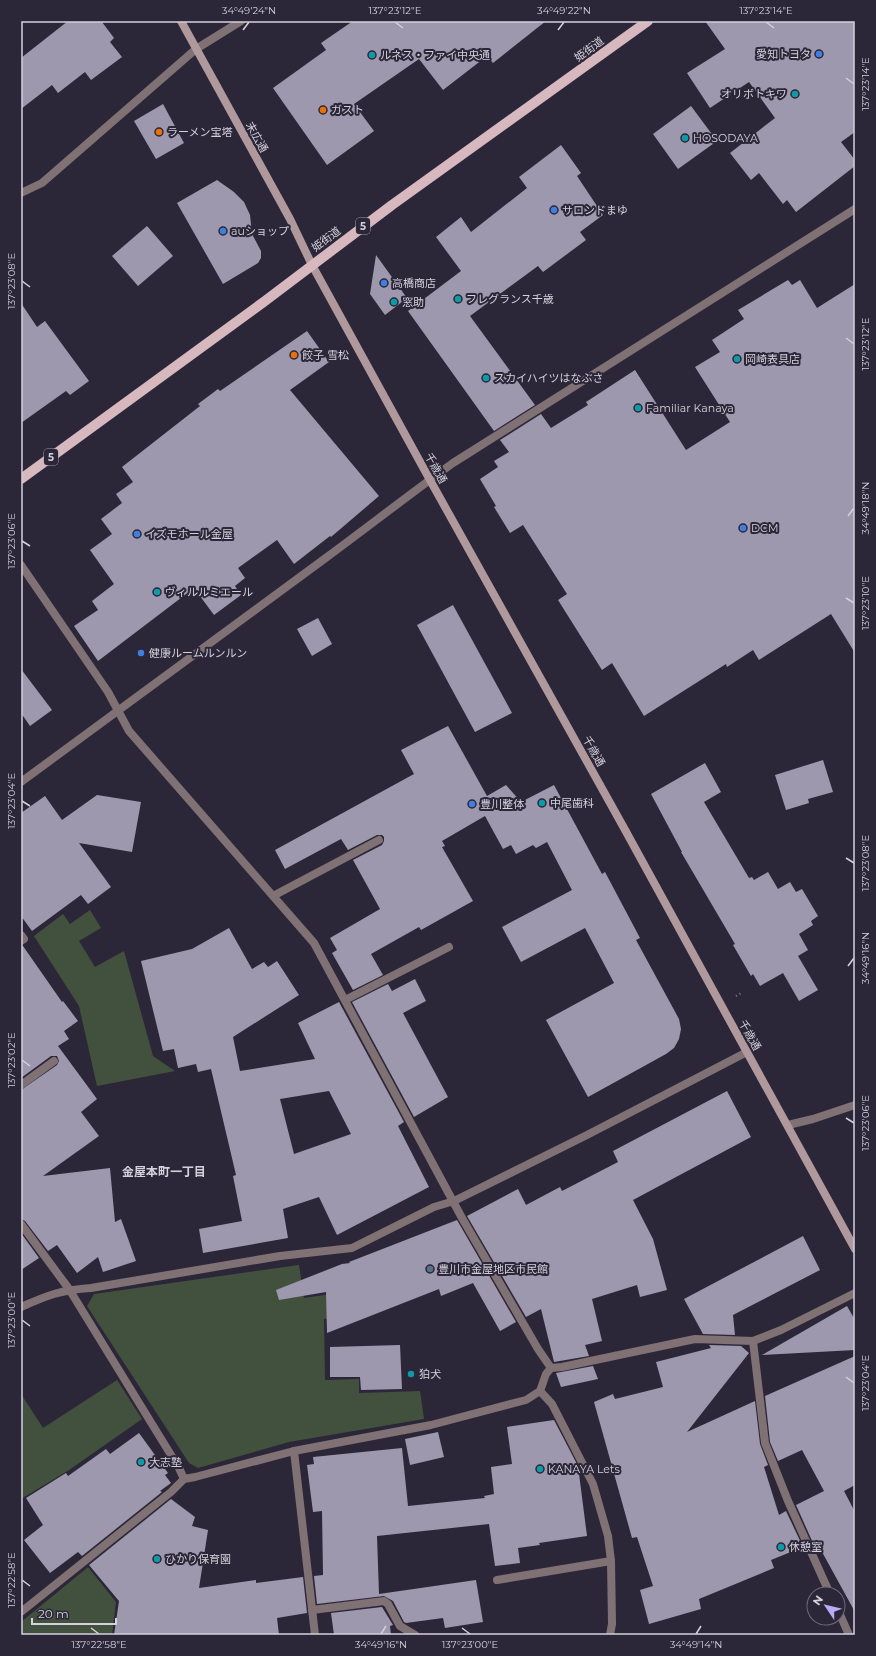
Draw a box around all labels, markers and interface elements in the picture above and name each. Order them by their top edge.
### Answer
text: 34°49'24"N [222,4,276,17]
text: 137°23'12"E [369,4,422,17]
text: 34°49'22"N [537,4,591,17]
text: 137°23'14"E [739,4,793,17]
street label: 姫街道 [572,34,606,64]
place label: 愛知トヨタ [756,47,811,61]
place label: ルネス・ファイ中央通 [380,48,490,62]
marker: 愛知トヨタ [814,49,824,59]
marker: ルネス・ファイ中央通 [367,50,377,60]
text: 137°23'14"E [859,57,872,111]
place label: オリボトキワ [721,87,787,101]
marker: オリボトキワ [790,89,800,99]
place label: ガスト [331,103,364,117]
marker: ガスト [318,105,328,115]
street label: 末広通 [243,119,271,155]
place label: ラーメン宝塔 [167,125,233,139]
marker: ラーメン宝塔 [154,127,164,137]
place label: HOSODAYA [693,131,758,145]
marker: HOSODAYA [680,133,690,143]
place label: サロンドまゆ [562,203,628,217]
marker: サロンドまゆ [549,205,559,215]
road number: 5 [356,218,370,234]
street label: 姫街道 [309,223,343,255]
place label: auショップ [231,224,289,238]
marker: auショップ [218,226,228,236]
text: 137°23'08"E [5,253,18,309]
place label: 高橋商店 [392,276,436,290]
marker: 高橋商店 [379,278,389,288]
place label: フレグランス千歳 [466,292,554,306]
marker: フレグランス千歳 [453,294,463,304]
place label: 窓助 [402,295,424,309]
marker: 窓助 [389,297,399,307]
text: 137°23'12"E [859,317,872,370]
place label: 餃子 雪松 [302,348,349,362]
marker: 餃子 雪松 [289,350,299,360]
place label: 岡崎表具店 [745,352,800,366]
marker: 岡崎表具店 [732,354,742,364]
place label: スカイハイツはなぶさ [494,371,604,385]
marker: スカイハイツはなぶさ [481,373,491,383]
place label: Familiar Kanaya [646,401,734,415]
marker: Familiar Kanaya [633,403,643,413]
road number: 5 [44,449,58,465]
street label: 千歳通 [422,450,450,486]
text: 34°49'18"N [859,482,872,534]
text: 137°23'06"E [5,513,18,569]
place label: DCM [751,521,778,535]
marker: DCM [738,523,748,533]
place label: イズモホール金屋 [145,527,233,541]
marker: イズモホール金屋 [132,529,142,539]
text: 137°23'10"E [859,576,872,630]
place label: ヴィルルミエール [165,585,253,599]
marker: ヴィルルミエール [152,587,162,597]
place label: 健康ルームルンルン [149,646,247,660]
marker: 健康ルームルンルン [136,648,146,658]
street label: 千歳通 [580,733,608,769]
text: 137°23'04"E [5,773,18,829]
place label: 中尾歯科 [550,796,594,810]
place label: 豊川整体 [480,797,525,811]
marker: 中尾歯科 [537,798,547,808]
marker: 豊川整体 [467,799,477,809]
text: 137°23'08"E [859,835,872,891]
text: 34°49'16"N [859,932,872,984]
street label: 千歳通 [736,1017,764,1053]
text: 137°23'02"E [5,1032,18,1088]
text: 137°23'06"E [859,1095,872,1151]
district label: 金屋本町一丁目 [122,1164,206,1179]
place label: 豊川市金屋地区市民館 [438,1262,548,1276]
marker: 豊川市金屋地区市民館 [425,1264,435,1274]
text: 137°23'00"E [5,1291,18,1348]
text: 137°23'04"E [859,1355,872,1411]
place label: 狛犬 [419,1367,441,1381]
marker: 狛犬 [406,1369,416,1379]
place label: 大志塾 [149,1455,182,1469]
marker: 大志塾 [136,1457,146,1467]
place label: KANAYA Lets [548,1462,620,1476]
marker: KANAYA Lets [535,1464,545,1474]
place label: 休憩室 [789,1540,822,1554]
marker: 休憩室 [776,1542,786,1552]
text: 137°22'58"E [5,1552,18,1608]
place label: ひかり保育園 [165,1552,231,1566]
marker: ひかり保育園 [152,1554,162,1564]
north arrow [806,1586,846,1626]
text: N [810,1593,826,1608]
scale bar [32,1600,116,1626]
text: 20 m [38,1606,69,1621]
text: 137°22'58"E [71,1638,127,1651]
text: 34°49'16"N [355,1638,407,1651]
text: 137°23'00"E [442,1638,499,1651]
text: 34°49'14"N [670,1638,722,1651]

